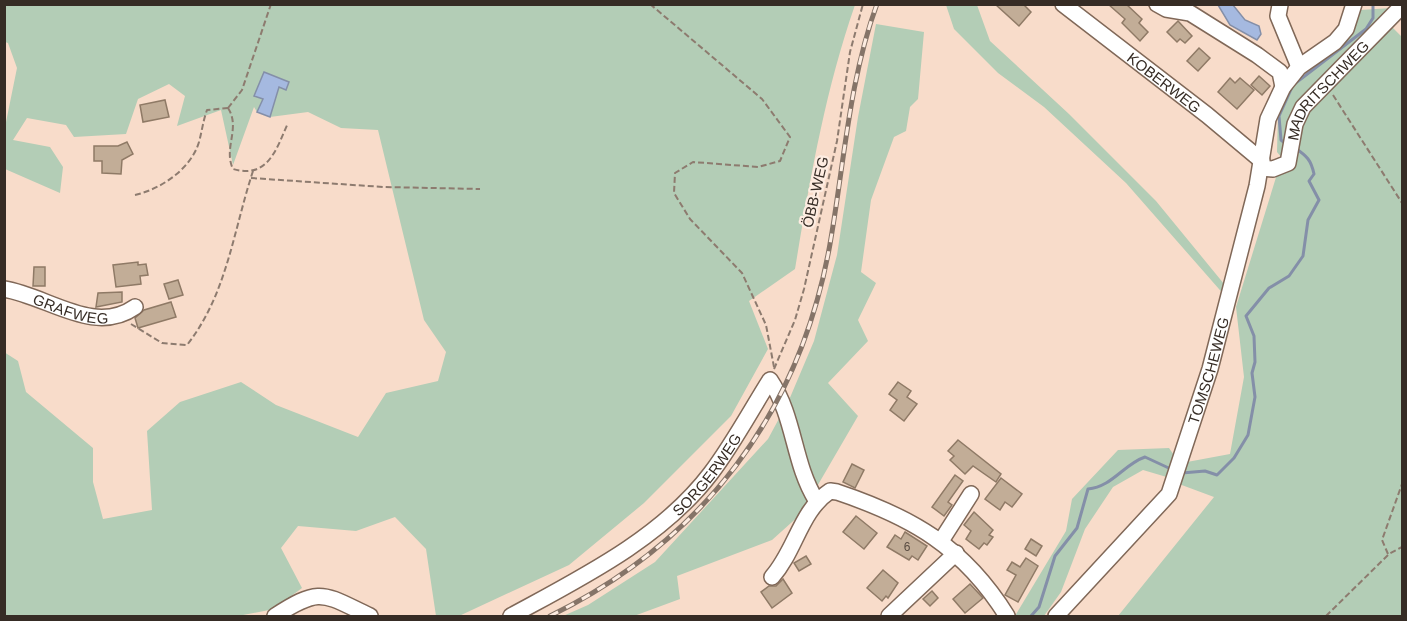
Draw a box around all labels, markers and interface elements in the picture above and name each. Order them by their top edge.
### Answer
street label: MADRITSCHWEG [1284,37,1372,142]
street label: KOBERWEG [1124,49,1204,116]
street label: ÖBB-WEG [799,155,831,229]
street label: GRAFWEG [31,290,108,326]
street label: TOMSCHEWEG [1184,315,1232,426]
street label: SORGERWEG [669,430,744,519]
house number: 6 [904,540,911,554]

